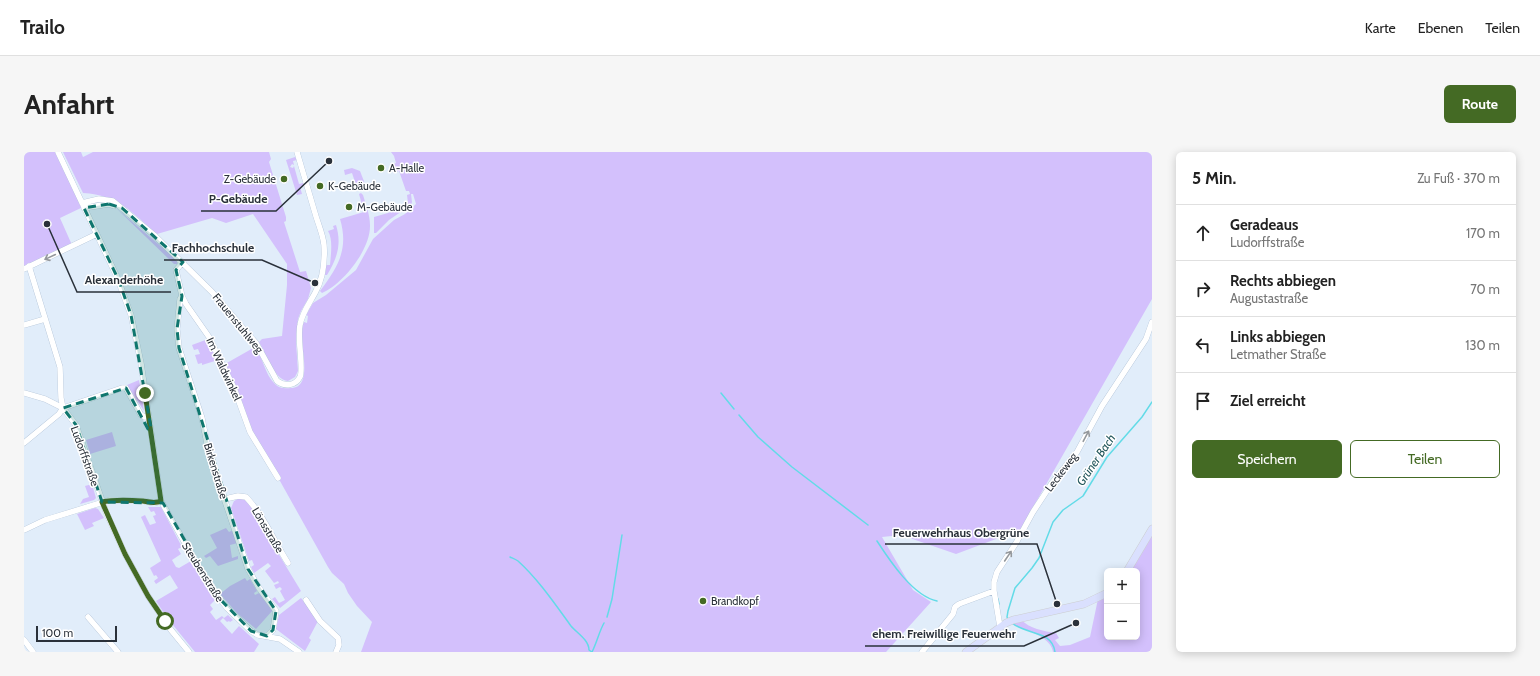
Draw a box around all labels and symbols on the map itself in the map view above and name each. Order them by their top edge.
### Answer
place label: A-Halle [389,161,425,175]
marker: A-Halle [376,163,386,173]
place label: Z-Gebäude [224,172,276,186]
marker: Z-Gebäude [279,174,289,184]
place label: K-Gebäude [328,179,381,193]
marker: K-Gebäude [315,181,325,191]
callout: P-Gebäude [201,187,276,211]
text: P-Gebäude [209,191,267,206]
place label: M-Gebäude [357,200,413,214]
marker: M-Gebäude [344,202,354,212]
callout: Fachhochschule [164,236,262,260]
text: Fachhochschule [172,240,254,255]
one-way arrow [44,254,56,261]
callout: Alexanderhöhe [77,268,171,292]
text: Alexanderhöhe [85,272,163,287]
street label: Frauenstuhlweg [210,290,267,356]
street label: Im Waldwinkel [203,335,245,403]
route end [136,384,154,402]
street label: Ludorffstraße [68,424,102,488]
one-way arrow [1083,430,1090,442]
water label: Grüner Bach [1073,431,1118,488]
street label: Birkenstraße [201,441,231,501]
street label: Leckeweg [1042,449,1081,494]
street label: Lönsstraße [249,505,287,556]
callout: Feuerwehrhaus Obergrüne [885,520,1037,544]
text: Feuerwehrhaus Obergrüne [893,525,1029,540]
street label: Steubenstraße [179,539,227,605]
one-way arrow [1004,551,1012,562]
place label: Brandkopf [711,594,759,608]
marker: Brandkopf [698,596,708,606]
route start [156,612,174,630]
callout: ehem. Freiwillige Feuerwehr [865,622,1024,646]
scale bar [36,624,117,643]
text: ehem. Freiwillige Feuerwehr [872,626,1016,641]

